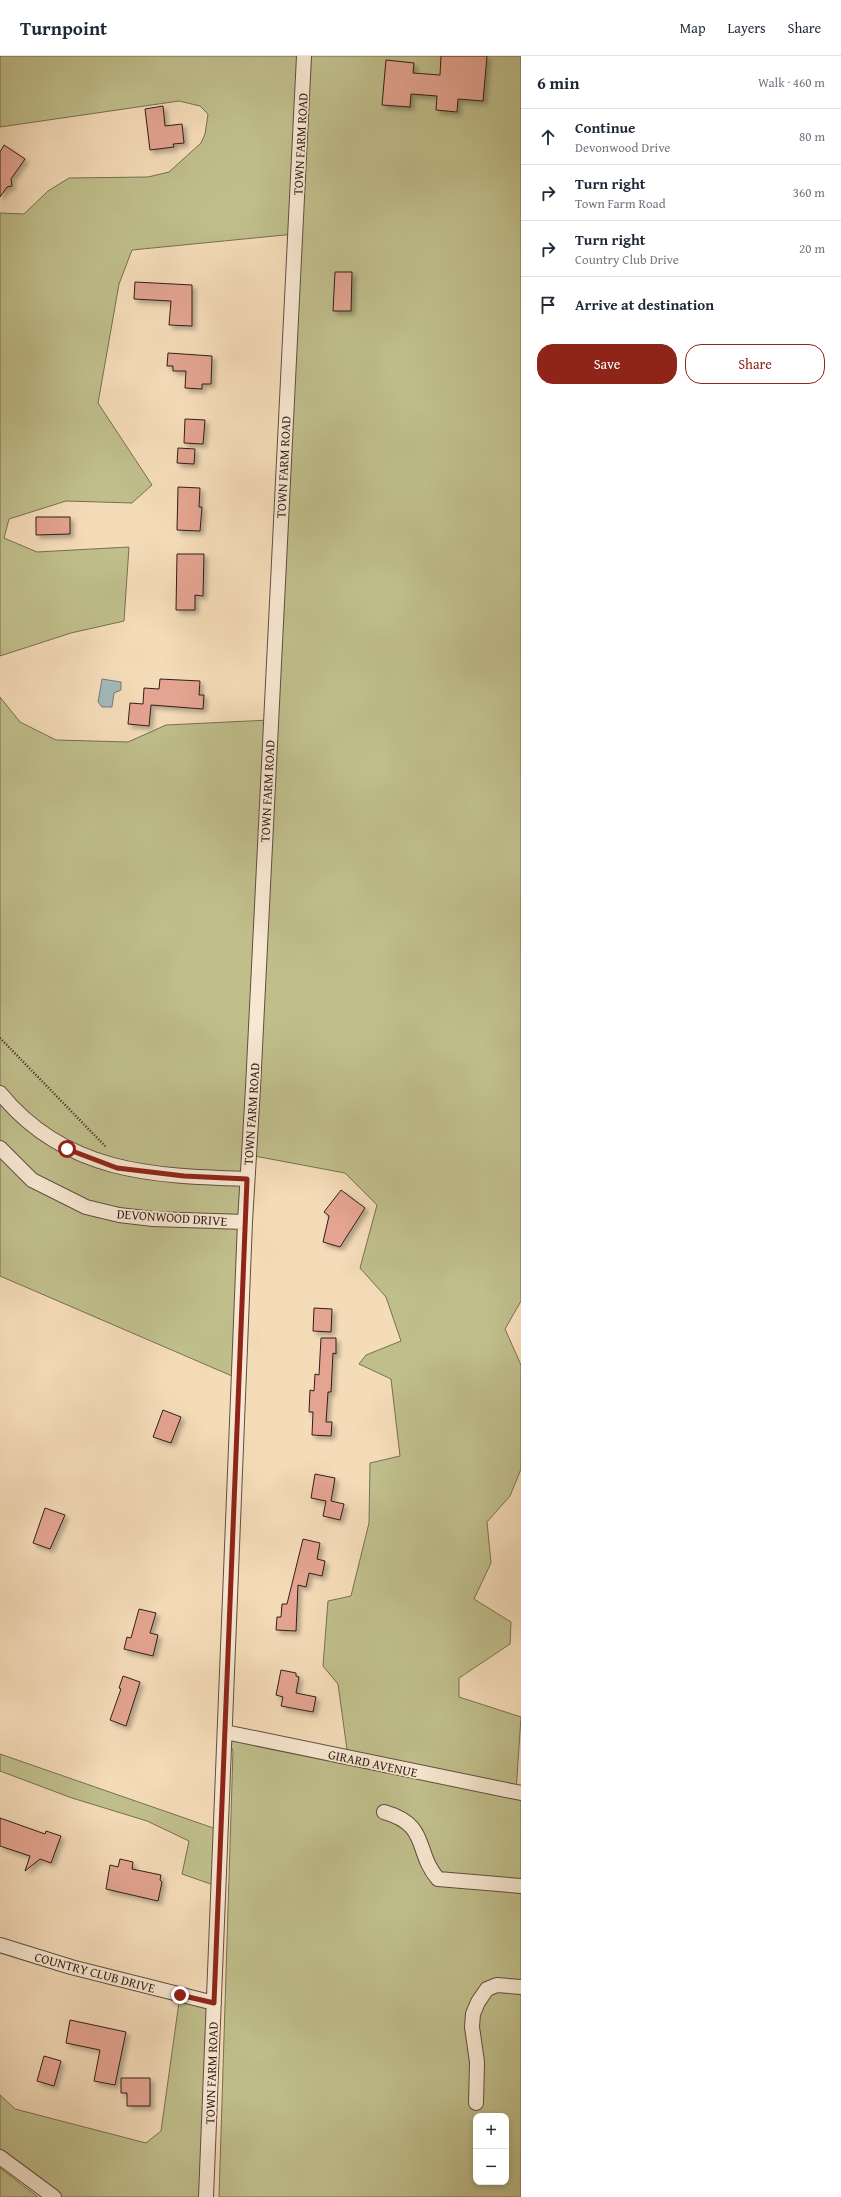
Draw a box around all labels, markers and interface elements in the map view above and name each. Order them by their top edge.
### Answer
text: Turnpoint [20,14,107,42]
text: Map [680,18,706,38]
text: Layers [728,18,766,38]
text: Share [788,18,821,38]
text: 6 min [537,70,579,95]
text: Walk · 460 m [758,73,825,92]
street label: TOWN FARM ROAD [288,92,313,196]
text: Continue [575,117,636,138]
icon: ahead [537,126,559,148]
text: 80 m [799,127,825,146]
text: Devonwood Drive [575,138,670,157]
text: Turn right [575,173,646,194]
icon: right [537,182,559,204]
text: 360 m [793,183,825,202]
text: Town Farm Road [575,194,666,213]
text: Turn right [575,229,646,250]
icon: right [537,238,559,260]
text: 20 m [799,239,825,258]
text: Country Club Drive [575,250,679,269]
icon: arrive [537,294,559,316]
text: Arrive at destination [575,294,714,315]
button: Save [537,344,677,384]
button: Share [685,344,825,384]
street label: TOWN FARM ROAD [271,415,296,519]
street label: TOWN FARM ROAD [255,739,280,843]
street label: TOWN FARM ROAD [238,1062,265,1166]
route start [58,1140,76,1158]
street label: DEVONWOOD DRIVE [116,1204,228,1231]
street label: GIRARD AVENUE [326,1745,420,1782]
street label: COUNTRY CLUB DRIVE [32,1947,158,1998]
route end [171,1986,189,2004]
street label: TOWN FARM ROAD [200,2021,223,2125]
map controls [473,2113,509,2185]
button: + [473,2113,509,2149]
button: − [473,2149,509,2185]

